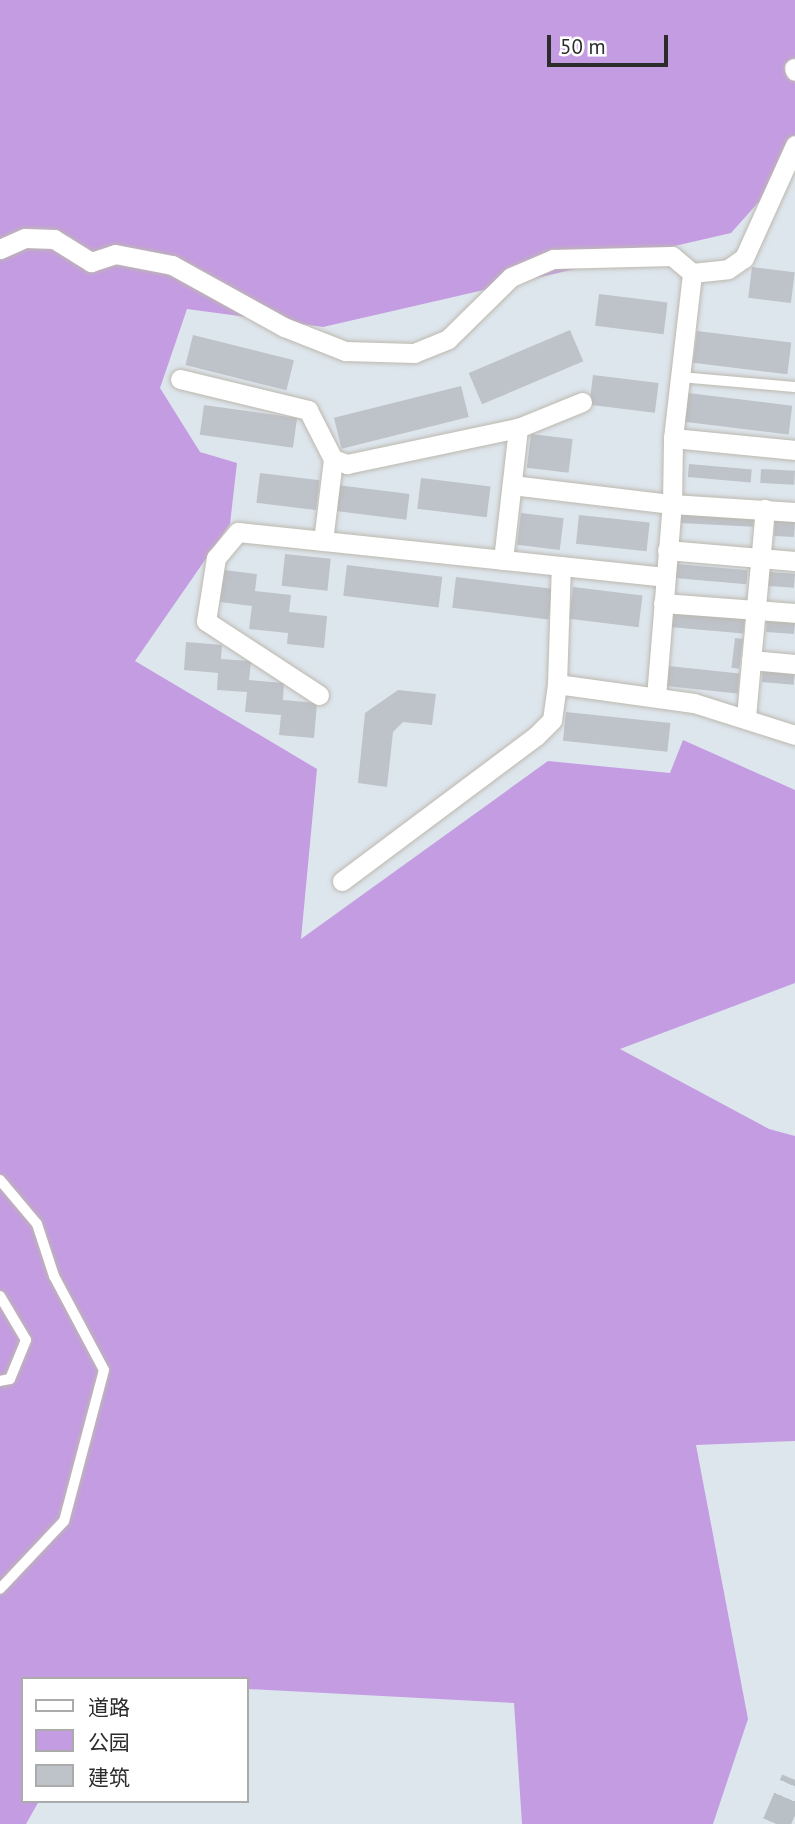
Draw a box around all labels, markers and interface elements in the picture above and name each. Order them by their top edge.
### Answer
scale bar [550,21,671,65]
text: 50 m [560,33,606,60]
legend [21,1677,248,1803]
text: 道路 [88,1694,130,1721]
text: 公园 [88,1729,130,1756]
text: 建筑 [88,1764,130,1791]

